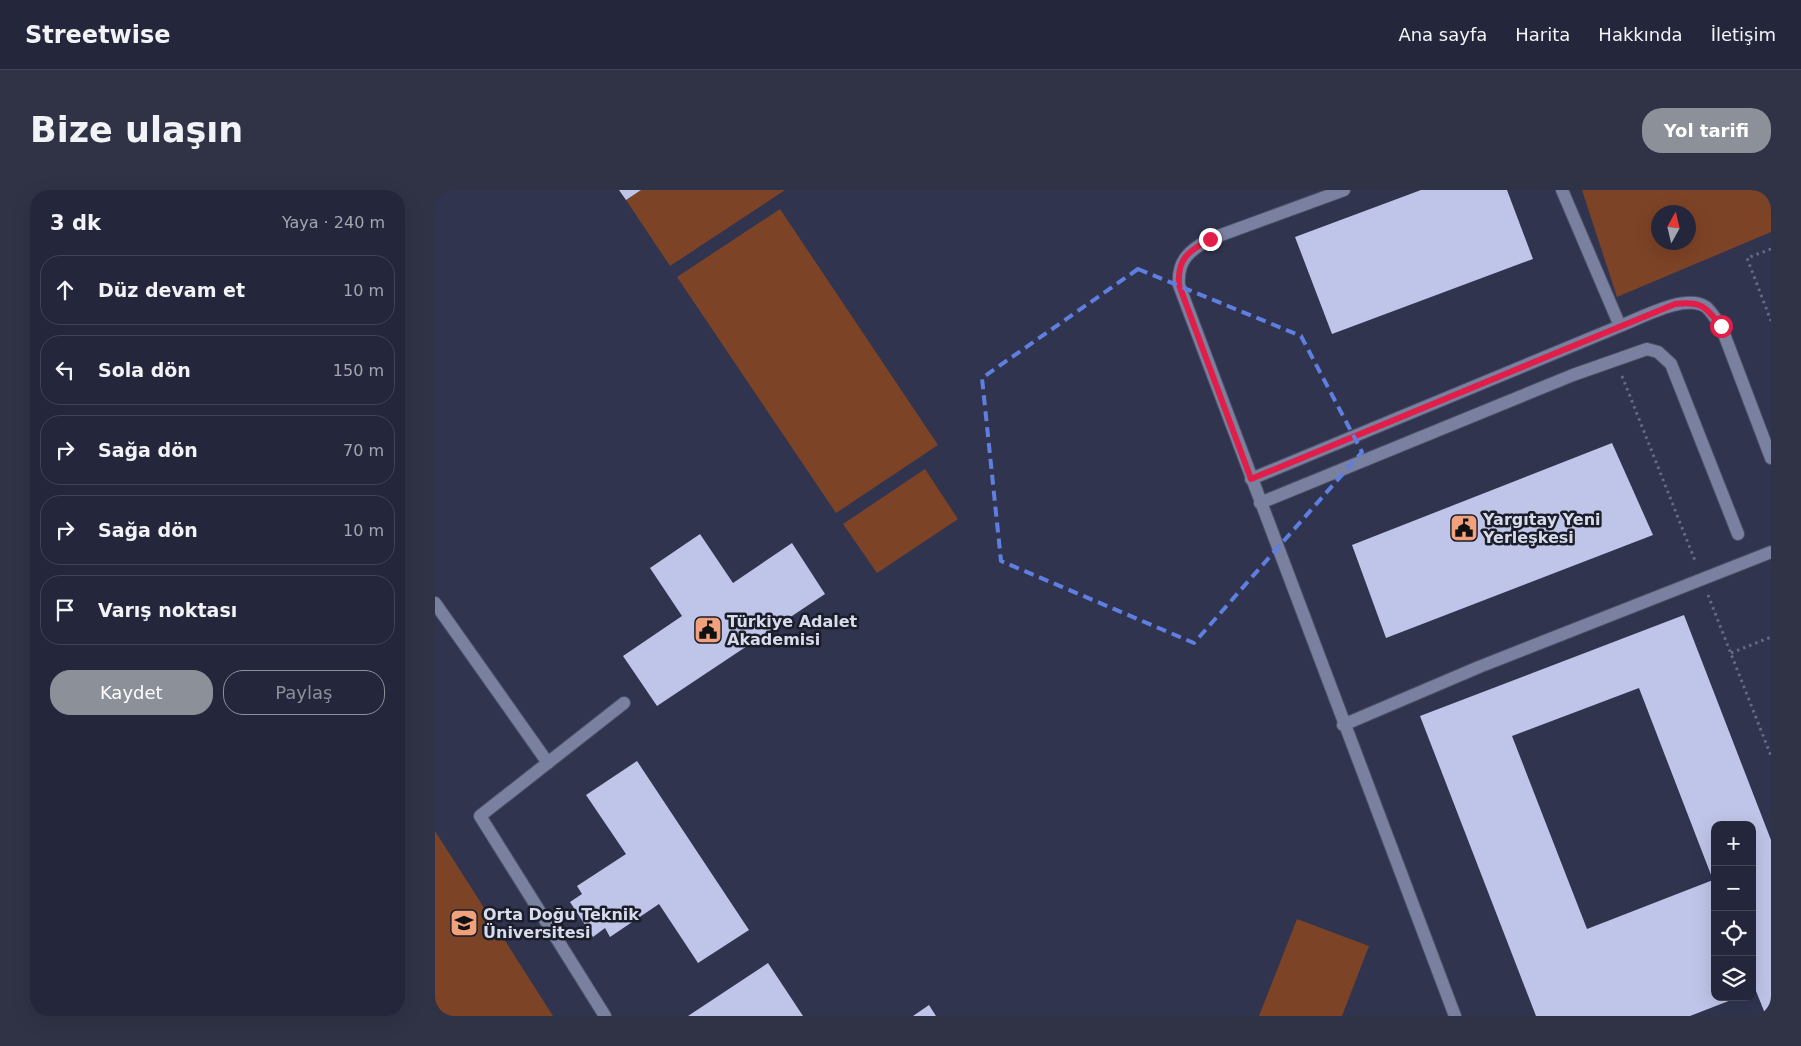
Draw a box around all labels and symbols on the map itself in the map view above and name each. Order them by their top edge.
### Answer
north arrow [1651,205,1696,250]
route end [1199,228,1222,251]
route start [1710,315,1733,338]
place label: Yargıtay Yeni Yerleşkesi [1482,510,1601,547]
public building icon: Yargıtay Yeni Yerleşkesi [1449,513,1479,543]
place label: Türkiye Adalet Akademisi [727,612,858,649]
public building icon: Türkiye Adalet Akademisi [693,615,723,645]
place label: Orta Doğu Teknik Üniversitesi [483,905,639,942]
school or university icon: Orta Doğu Teknik Üniversitesi [449,908,479,938]

